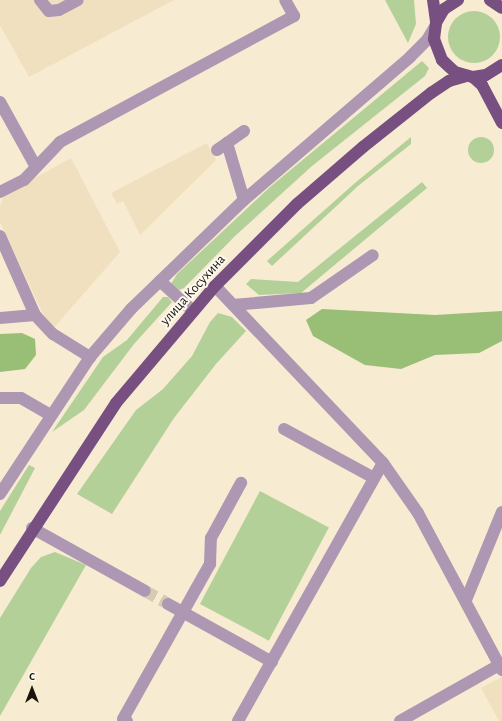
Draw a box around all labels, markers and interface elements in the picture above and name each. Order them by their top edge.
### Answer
street label: улица Косухина [157,251,229,329]
north arrow [12,669,52,709]
text: С [29,671,35,682]

